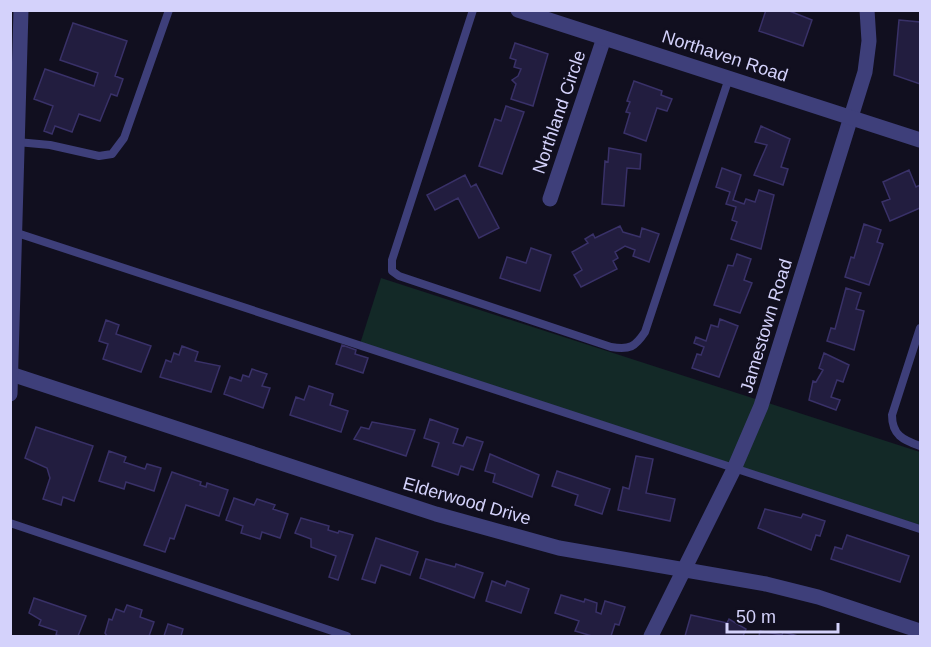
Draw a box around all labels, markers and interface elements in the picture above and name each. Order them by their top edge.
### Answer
street label: Northaven Road [660,26,790,86]
street label: Northland Circle [529,48,589,176]
street label: Jamestown Road [736,257,796,395]
street label: Elderwood Drive [401,473,533,529]
scale bar [727,596,838,634]
text: 50 m [736,607,776,627]

